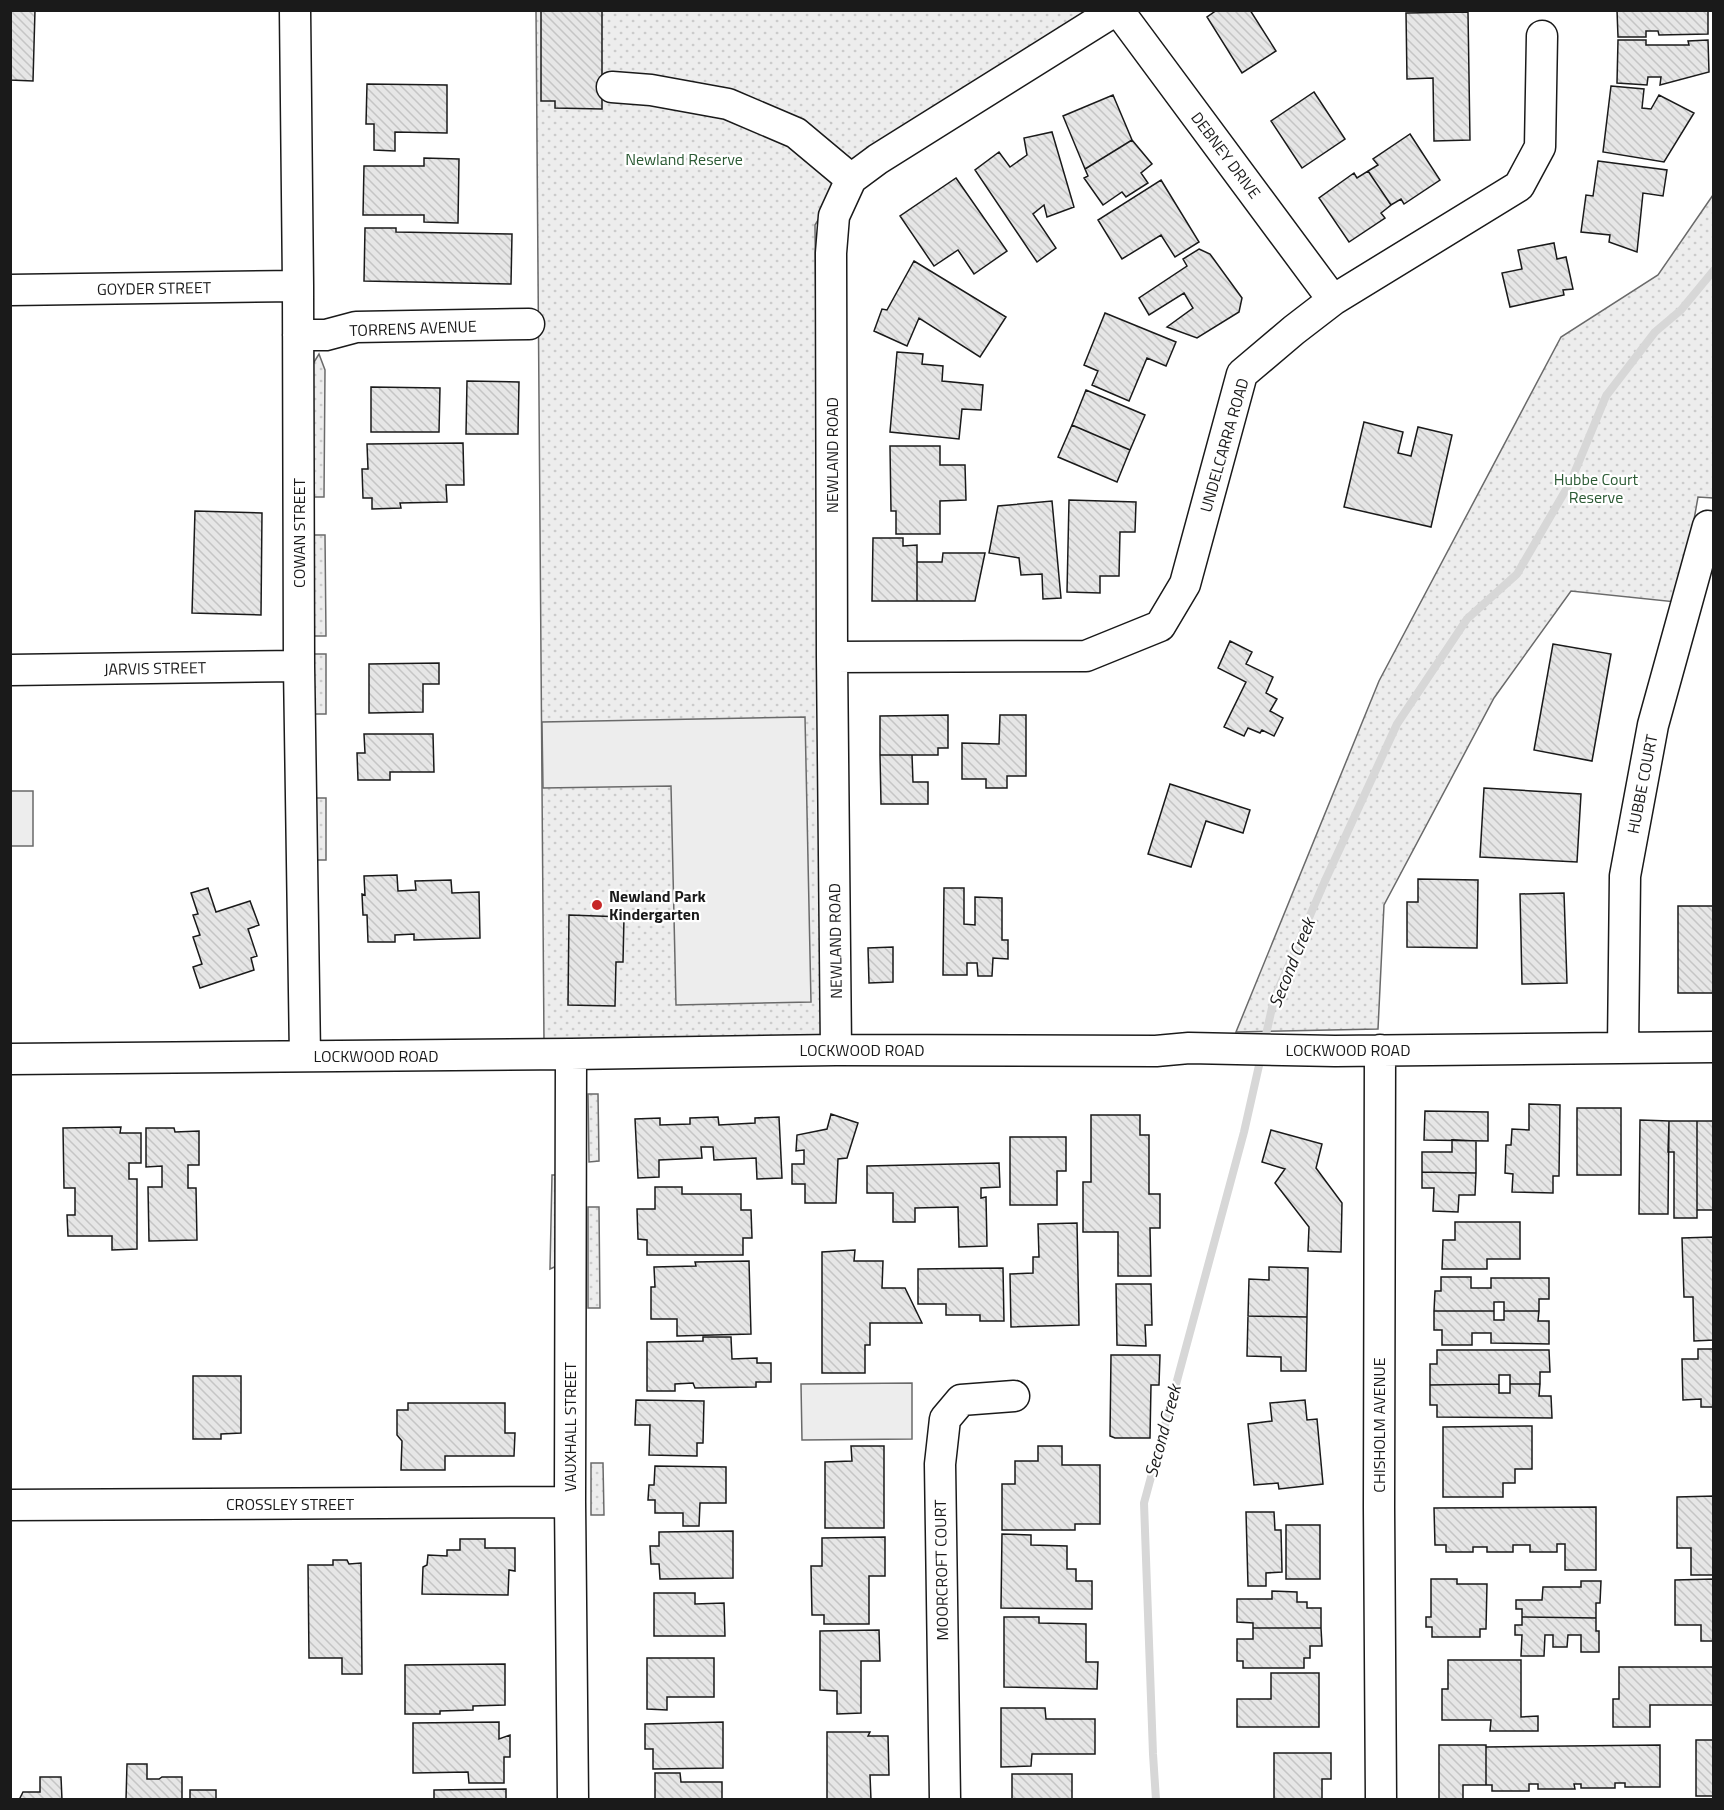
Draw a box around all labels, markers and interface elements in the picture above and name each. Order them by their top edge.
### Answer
street label: DEBNEY DRIVE [1185,107,1267,204]
park label: Newland Reserve [625,147,743,171]
street label: GOYDER STREET [97,275,212,301]
street label: TORRENS AVENUE [349,314,477,342]
street label: UNDELCARRA ROAD [1193,375,1255,515]
street label: NEWLAND ROAD [820,397,844,513]
park label: Hubbe Court Reserve [1554,467,1639,509]
street label: COWAN STREET [287,478,311,588]
street label: JARVIS STREET [104,655,207,681]
street label: HUBBE COURT [1621,732,1663,836]
street label: NEWLAND ROAD [822,883,848,999]
place label: Newland Park Kindergarten [609,884,707,926]
marker: Newland Park Kindergarten [590,898,604,912]
water label: Second Creek [1261,912,1322,1012]
street label: LOCKWOOD ROAD [800,1038,924,1062]
street label: LOCKWOOD ROAD [1286,1038,1410,1062]
street label: LOCKWOOD ROAD [314,1044,438,1068]
street label: CHISHOLM AVENUE [1367,1357,1391,1493]
street label: VAUXHALL STREET [558,1362,582,1492]
water label: Second Creek [1137,1380,1188,1480]
street label: CROSSLEY STREET [226,1492,355,1516]
street label: MOORCROFT COURT [928,1499,954,1641]

